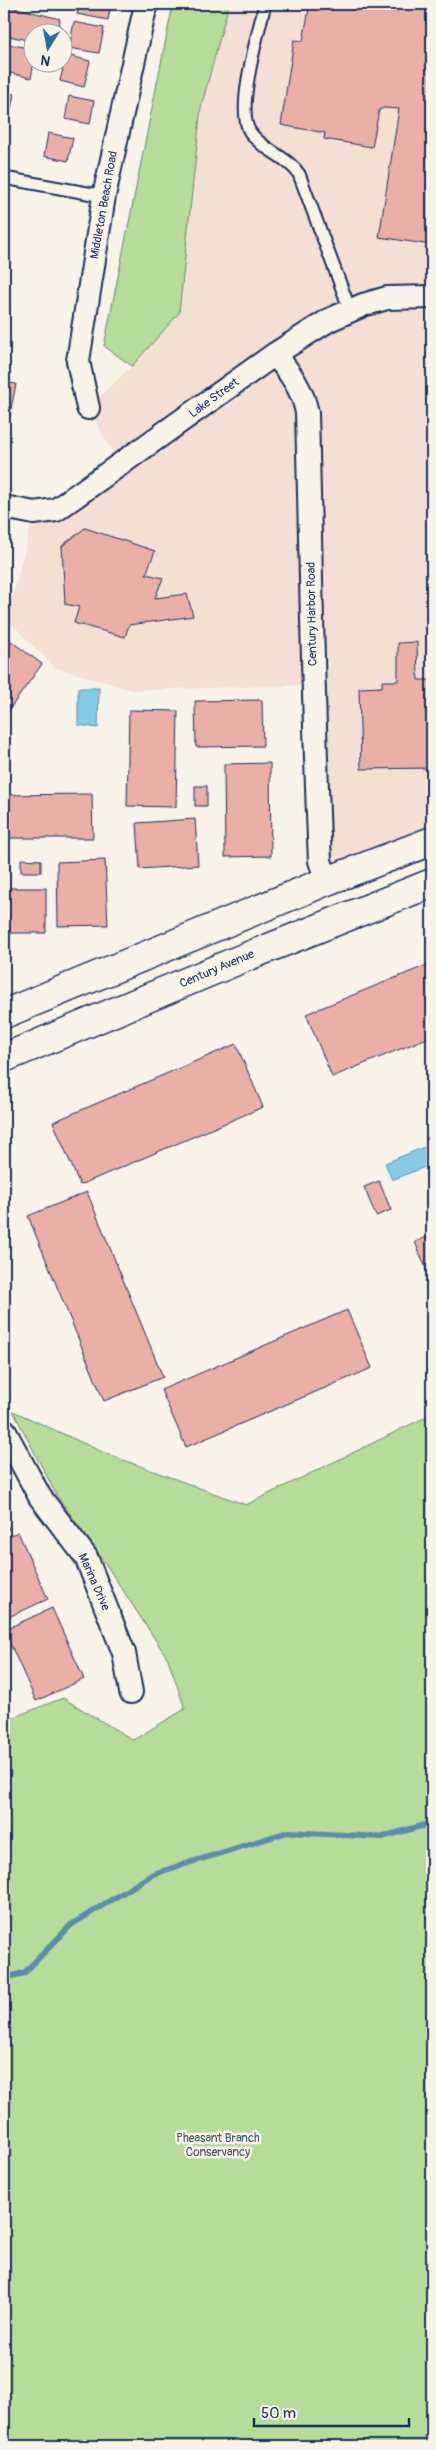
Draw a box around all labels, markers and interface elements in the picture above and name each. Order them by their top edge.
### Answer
north arrow [22,22,72,72]
text: N [39,51,52,70]
street label: Middleton Beach Road [87,150,121,260]
street label: Lake Street [186,375,242,421]
street label: Century Harbor Road [304,562,320,666]
street label: Century Avenue [177,947,257,991]
street label: Marina Drive [75,1551,113,1613]
park label: Pheasant Branch Conservancy [176,2131,260,2160]
scale bar [254,2395,408,2427]
text: 50 m [261,2404,296,2423]

